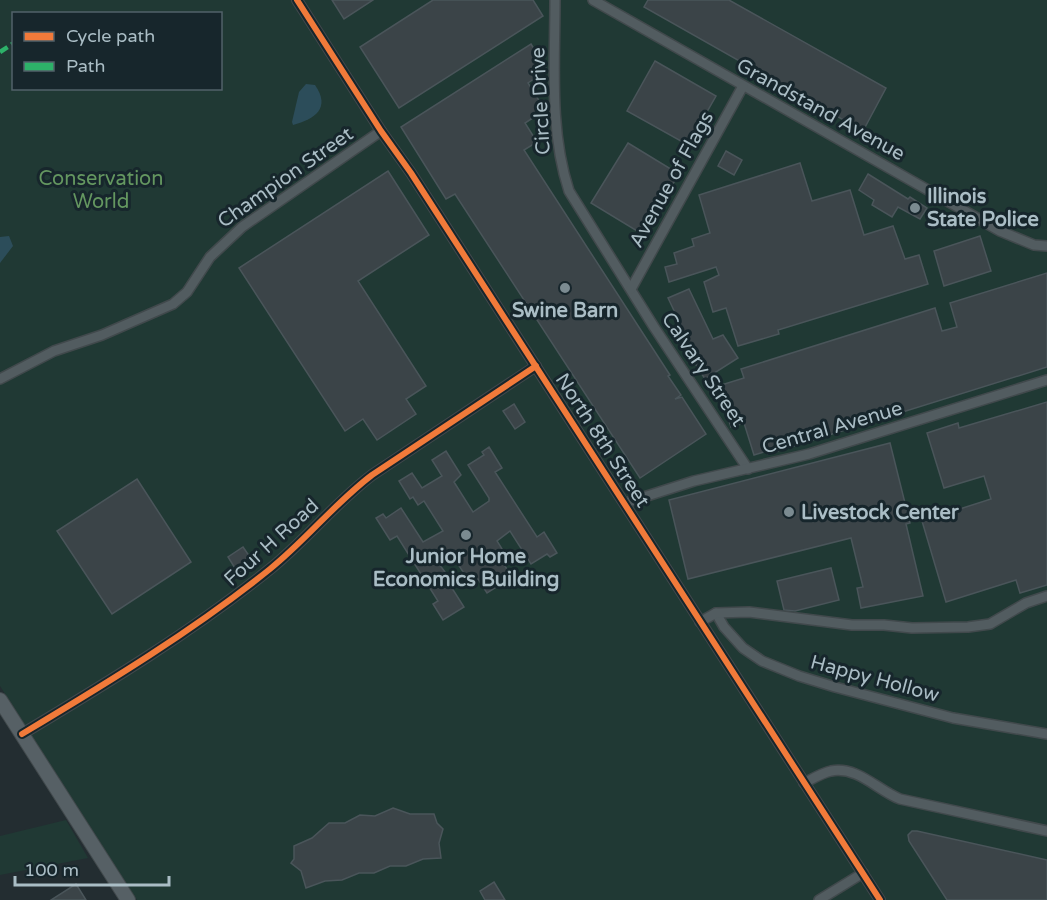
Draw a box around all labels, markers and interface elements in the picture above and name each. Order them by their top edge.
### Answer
legend [12,12,222,90]
text: Cycle path [66,25,155,47]
street label: Circle Drive [526,47,556,155]
street label: Grandstand Avenue [732,54,909,166]
text: Path [66,55,105,77]
street label: Avenue of Flags [624,107,719,252]
street label: Champion Street [213,122,358,234]
park label: Conservation World [39,167,163,214]
place label: Illinois State Police [927,185,1039,232]
marker: Illinois State Police [908,201,922,215]
marker: Swine Barn [558,281,572,295]
place label: Swine Barn [512,299,618,323]
street label: Calvary Street [656,308,750,432]
street label: North 8th Street [550,369,655,513]
street label: Central Avenue [759,396,905,459]
street label: Four H Road [219,494,324,592]
place label: Livestock Center [801,501,959,525]
marker: Livestock Center [782,505,796,519]
marker: Junior Home Economics Building [459,528,473,542]
place label: Junior Home Economics Building [373,545,559,592]
street label: Happy Hollow [808,650,942,708]
scale bar [15,849,170,887]
text: 100 m [24,859,79,881]

